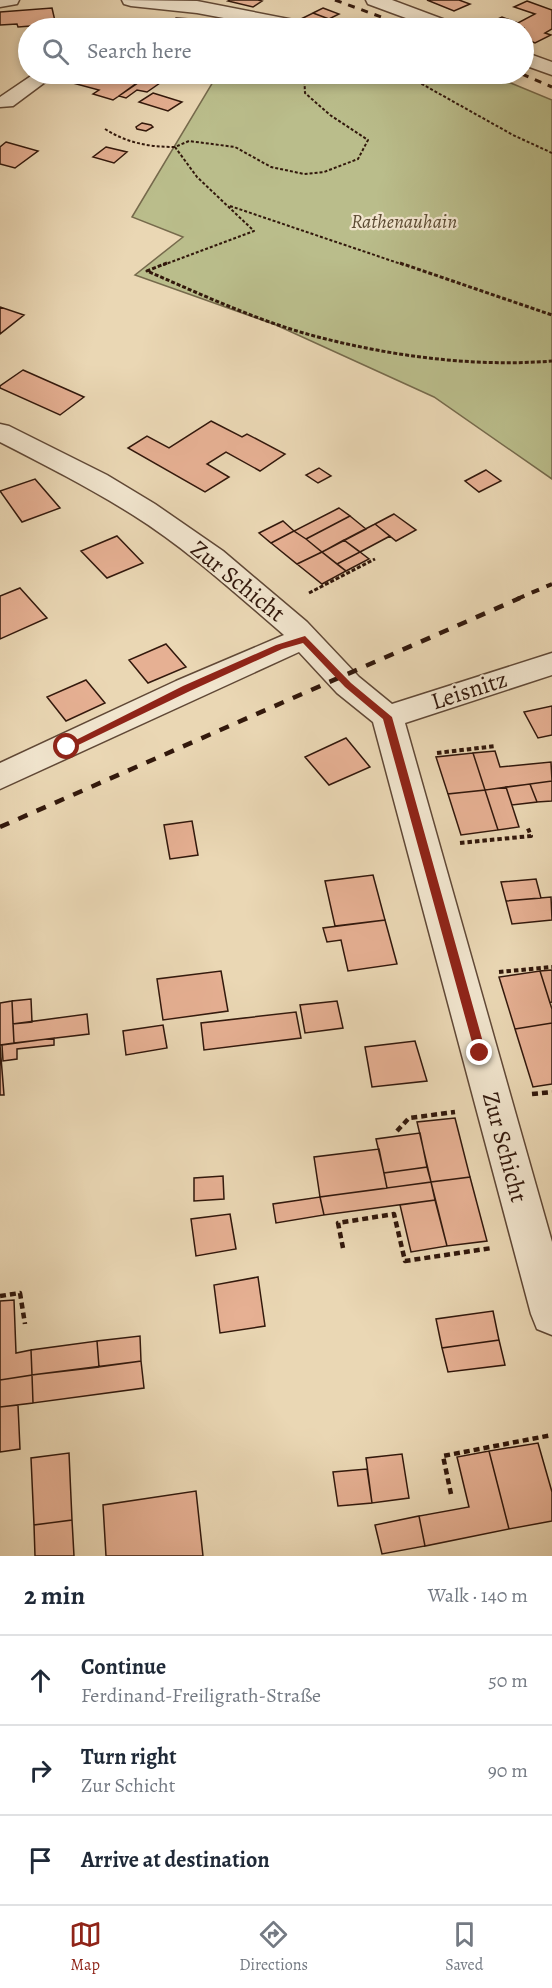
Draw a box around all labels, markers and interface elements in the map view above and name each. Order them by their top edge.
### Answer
search box [18,18,534,84]
icon: search [39,35,72,68]
text: Search here [87,36,192,66]
park label: Rathenauhain [351,208,457,235]
street label: Zur Schicht [184,533,292,629]
street label: Leisnitz [427,663,511,717]
route start [53,733,79,759]
route end [466,1039,492,1065]
street label: Zur Schicht [475,1088,535,1206]
text: 2 min [24,1578,85,1613]
text: Walk · 140 m [428,1582,528,1609]
text: Continue [81,1652,166,1682]
icon: ahead [24,1664,57,1697]
text: 50 m [488,1667,528,1694]
text: Ferdinand-Freiligrath-Straße [81,1682,321,1709]
text: Turn right [81,1742,177,1772]
icon: right [24,1754,57,1787]
text: 90 m [488,1757,528,1784]
text: Zur Schicht [81,1772,175,1799]
icon: arrive [24,1844,57,1877]
text: Arrive at destination [81,1845,270,1875]
tab: Map [69,1918,102,1976]
tab: Directions [239,1918,308,1976]
tab: Saved [445,1918,483,1976]

